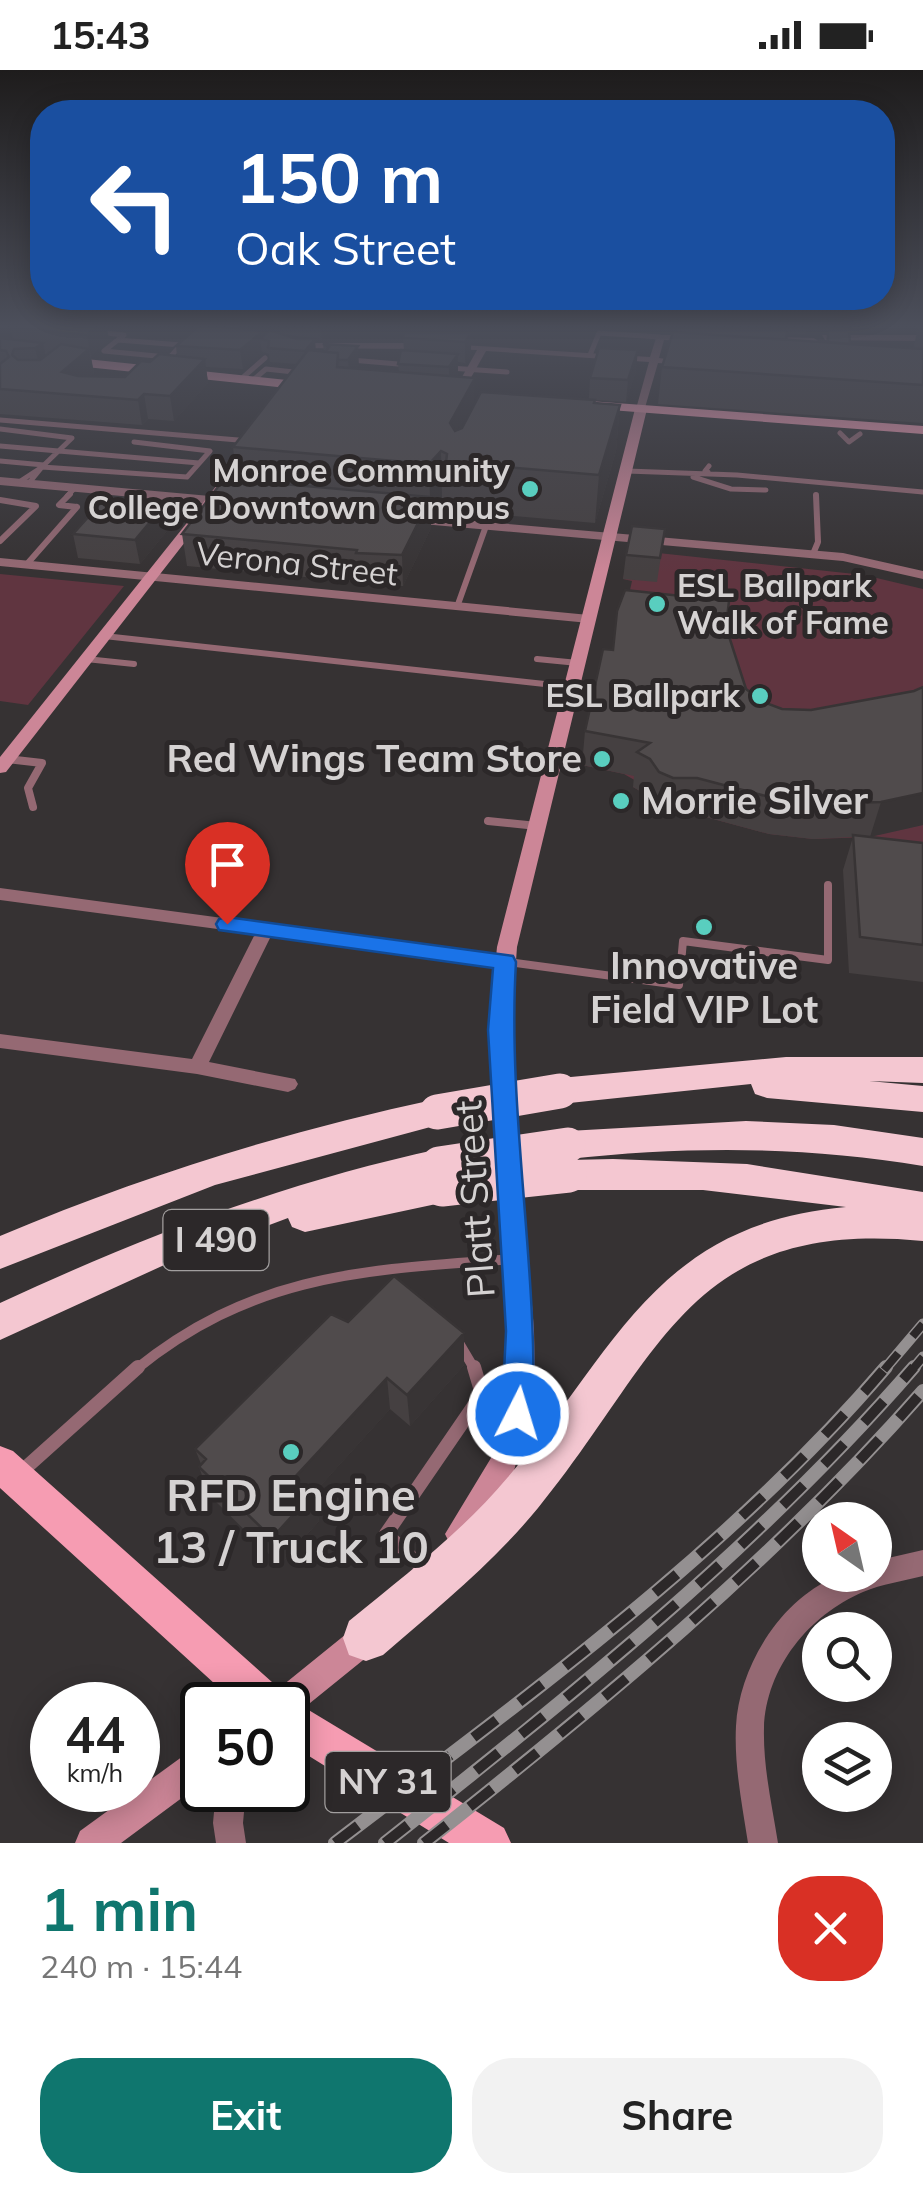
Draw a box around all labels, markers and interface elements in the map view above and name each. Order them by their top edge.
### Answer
text: 15:43 [50,11,151,59]
text: 150 m [235,133,443,221]
icon: left [70,140,200,270]
text: Oak Street [235,220,456,276]
place label: Monroe Community College Downtown Campus [87,450,511,527]
marker: Monroe Community College Downtown Campus [519,478,541,500]
street label: Verona Street [194,533,400,593]
place label: ESL Ballpark Walk of Fame [677,565,889,642]
marker: ESL Ballpark Walk of Fame [646,593,668,615]
place label: ESL Ballpark [545,675,741,715]
marker: ESL Ballpark [749,685,771,707]
place label: Red Wings Team Store [167,734,582,782]
marker: Red Wings Team Store [591,748,613,770]
place label: Morrie Silver [641,776,868,824]
marker: Morrie Silver [610,790,632,812]
pin [185,822,270,925]
icon: arrive [200,837,255,892]
marker: Innovative Field VIP Lot [693,916,715,938]
place label: Innovative Field VIP Lot [590,941,818,1033]
street label: Platt Street [443,1099,505,1299]
road number: I 490 [164,1210,268,1270]
position arrow [466,1362,570,1466]
marker: RFD Engine 13 / Truck 10 [280,1441,302,1463]
place label: RFD Engine 13 / Truck 10 [153,1466,429,1574]
north arrow [802,1502,892,1592]
map controls [802,1502,892,1812]
button: search [802,1612,892,1702]
speed limit sign: 50 [180,1682,310,1812]
text: 44 [65,1703,125,1766]
button: layers [802,1722,892,1812]
road number: NY 31 [326,1752,450,1812]
text: km/h [67,1757,123,1788]
text: 1 min [40,1871,198,1946]
button: close [778,1876,883,1981]
text: 240 m · 15:44 [40,1946,242,1986]
button: Exit [40,2058,452,2173]
button: Share [472,2058,883,2173]

